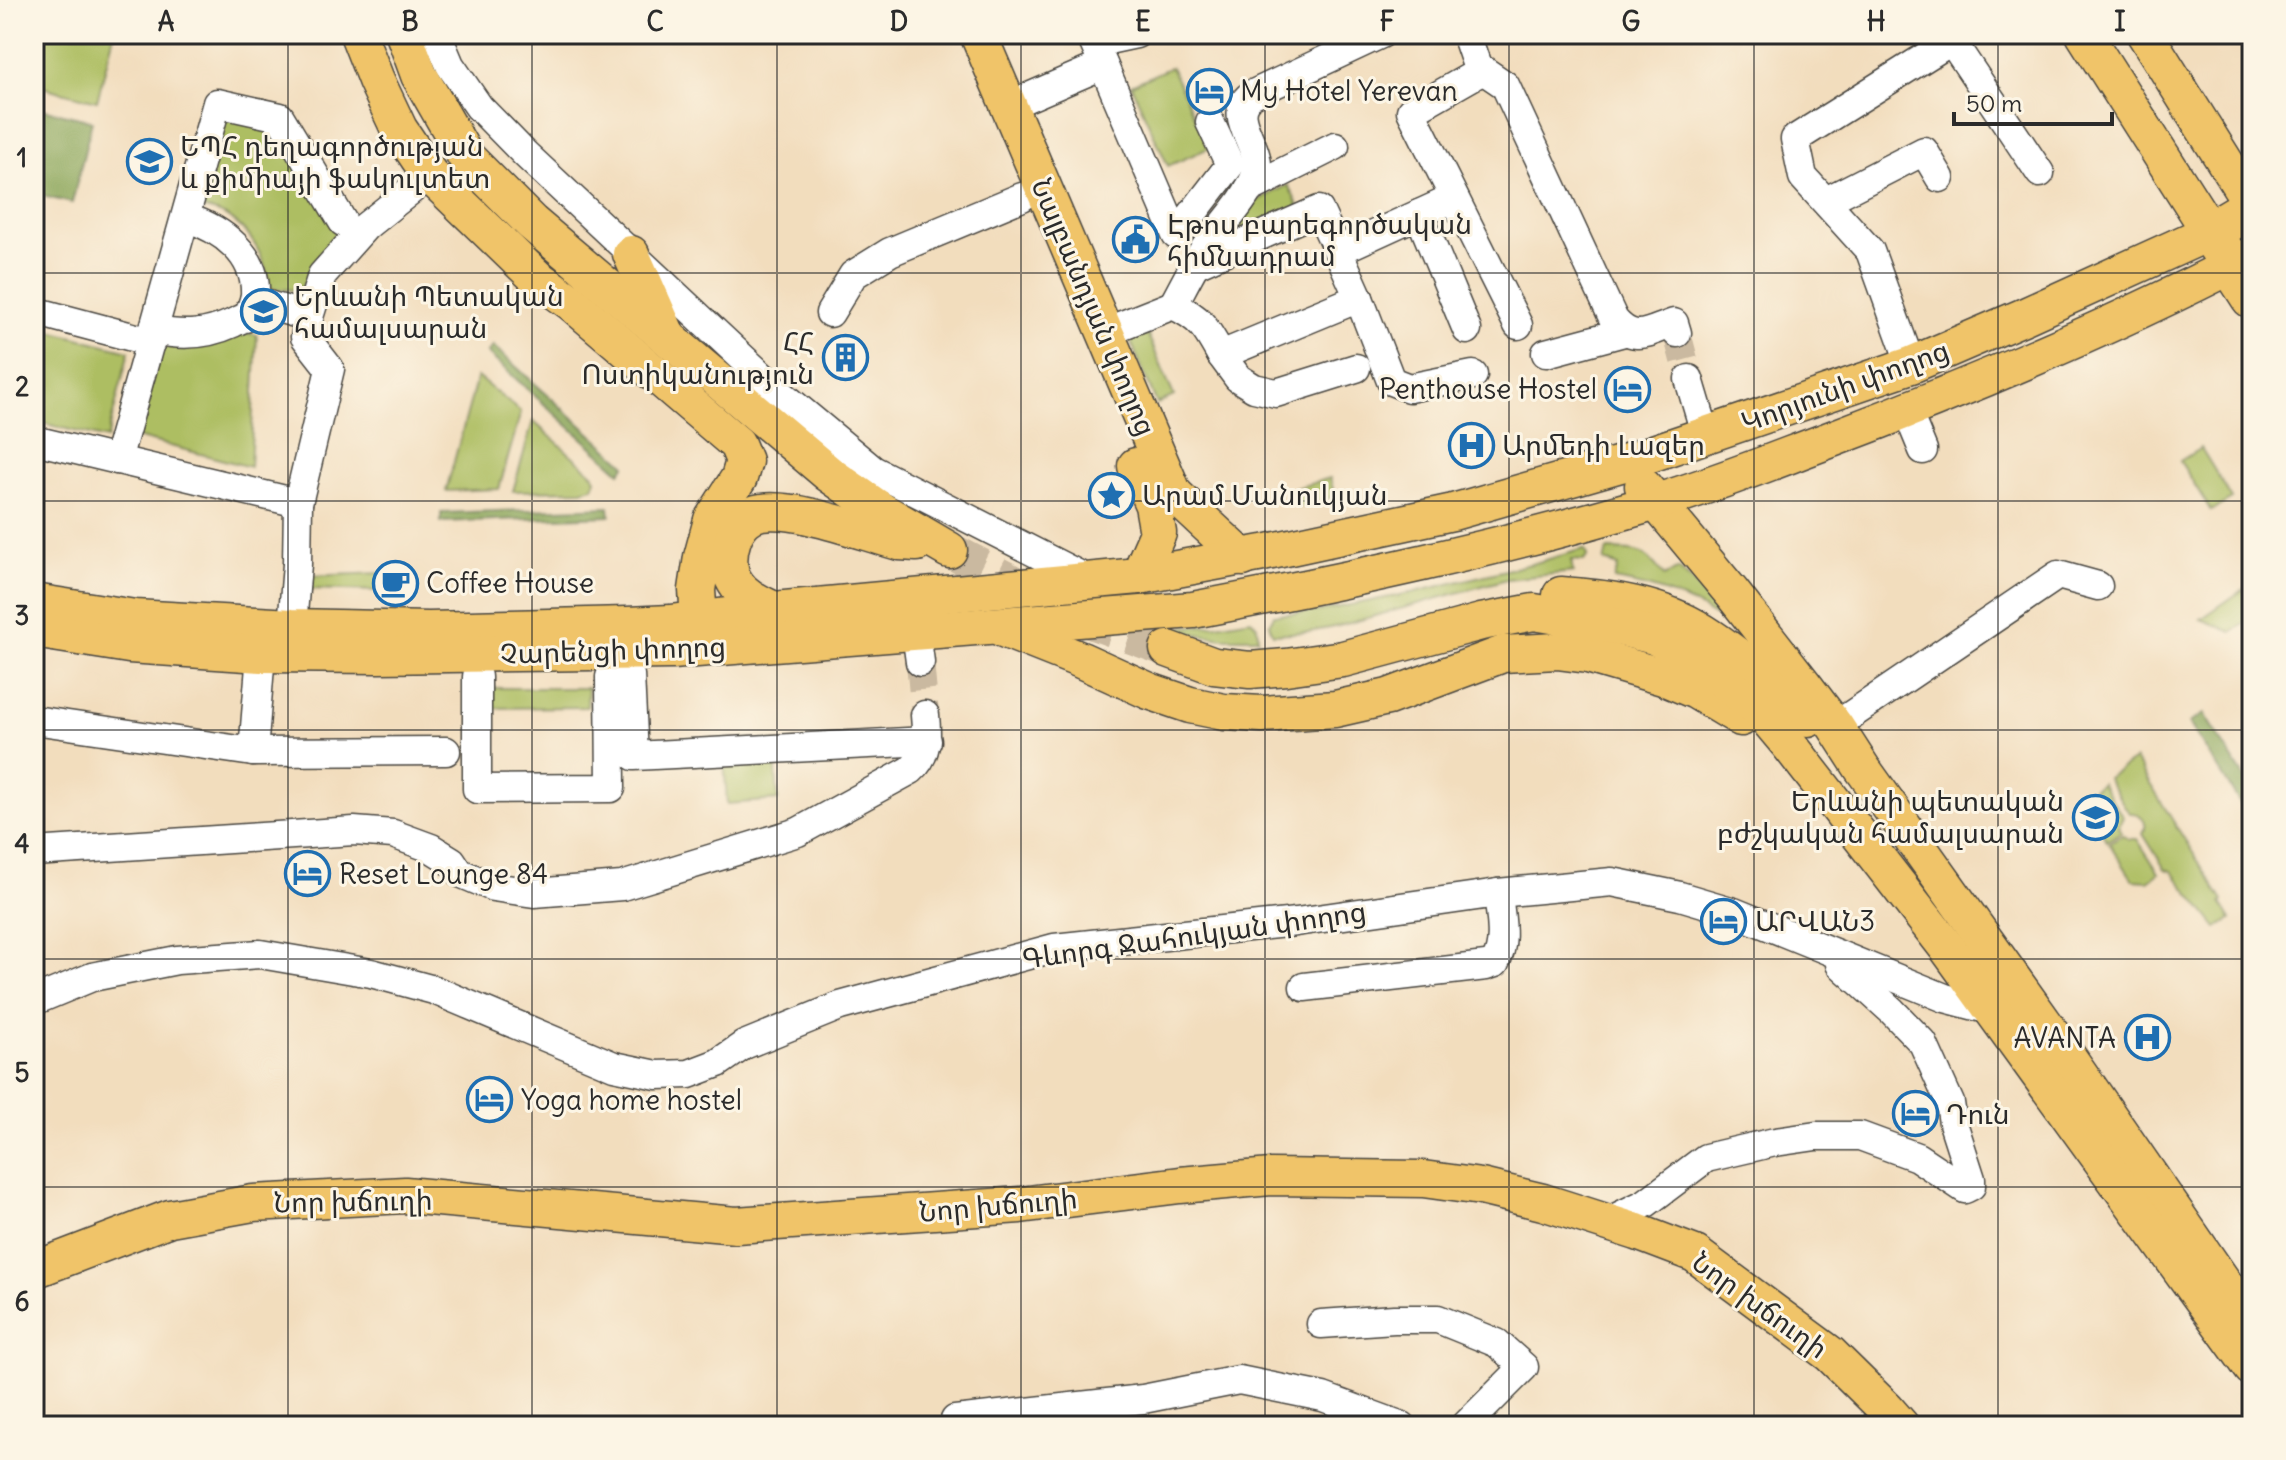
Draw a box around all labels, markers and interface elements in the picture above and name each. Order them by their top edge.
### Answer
text: A [158,5,175,38]
text: B [401,5,419,38]
text: C [646,5,664,38]
text: D [890,5,908,38]
text: E [1135,5,1151,38]
text: F [1380,5,1395,38]
text: G [1622,5,1641,38]
text: H [1867,5,1885,38]
text: I [2114,5,2126,38]
hotel icon: My Hotel Yerevan [1185,67,1233,115]
place label: My Hotel Yerevan [1240,73,1458,109]
scale bar [1954,76,2112,126]
text: 50 m [1966,88,2022,118]
place label: ԵՊՀ դեղագործության և քիմիայի ֆակուլտետ [180,128,490,196]
school or university icon: ԵՊՀ դեղագործության և քիմիայի ֆակուլտետ [125,138,173,186]
text: 1 [17,141,27,174]
street label: Նալբանդյան փողոց [1023,173,1165,441]
place label: Էթոս բարեգործական հիմնադրամ [1167,206,1472,274]
public building icon: Էթոս բարեգործական հիմնադրամ [1112,216,1160,264]
place label: Երևանի Պետական համալսարան [294,278,564,346]
school or university icon: Երևանի Պետական համալսարան [239,288,287,336]
place label: ՀՀ Ոստիկանություն [581,324,814,392]
street label: Կորյունի փողոց [1736,332,1954,440]
building icon: ՀՀ Ոստիկանություն [821,334,869,382]
hotel icon: Penthouse Hostel [1604,365,1652,413]
text: 2 [15,370,29,403]
place label: Penthouse Hostel [1379,371,1597,407]
hospital icon: Արմեդի Լազեր [1447,421,1495,469]
place label: Արմեդի Լազեր [1502,427,1705,463]
place icon: Արամ Մանուկյան [1087,471,1135,519]
place label: Արամ Մանուկյան [1142,477,1387,513]
cafe icon: Coffee House [371,559,419,607]
place label: Coffee House [426,565,594,601]
text: 3 [15,599,29,632]
street label: Չարենցի փողոց [499,628,727,672]
place label: Երևանի պետական բժշկական համալսարան [1717,783,2064,851]
school or university icon: Երևանի պետական բժշկական համալսարան [2071,793,2119,841]
text: 4 [14,827,30,860]
hotel icon: Reset Lounge 84 [284,850,332,898]
place label: Reset Lounge 84 [339,856,548,892]
street label: Գևորգ Ջահուկյան փողոց [1020,893,1368,977]
hotel icon: ԱՐՎԱՆ3 [1700,897,1748,945]
place label: ԱՐՎԱՆ3 [1755,903,1875,939]
hospital icon: AVANTA [2123,1014,2171,1062]
place label: AVANTA [2013,1020,2116,1056]
text: 5 [15,1056,30,1089]
hotel icon: Yoga home hostel [466,1076,514,1124]
place label: Yoga home hostel [521,1082,742,1118]
hotel icon: Դուն [1891,1090,1939,1138]
place label: Դուն [1946,1096,2010,1132]
street label: Նոր խճուղի [917,1180,1079,1230]
street label: Նոր խճուղի [273,1182,433,1220]
street label: Նոր խճուղի [1685,1244,1835,1366]
text: 6 [14,1285,30,1318]

